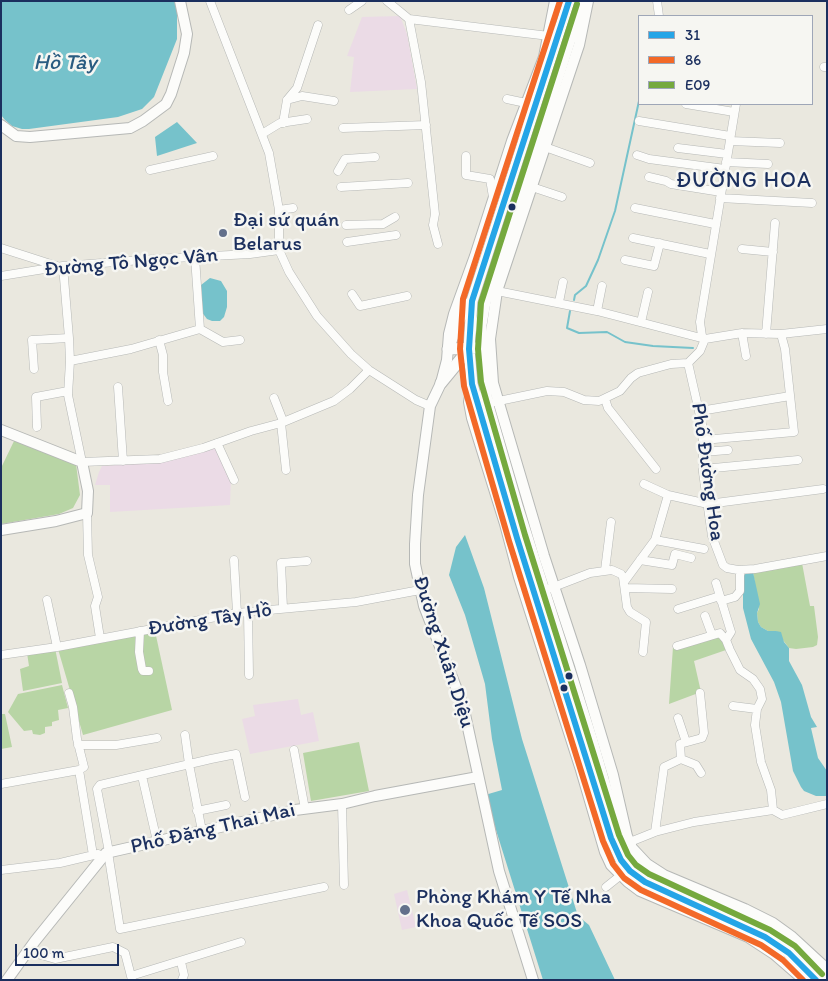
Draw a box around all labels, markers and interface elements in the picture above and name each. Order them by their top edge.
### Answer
legend [638,15,813,105]
text: 31 [685,26,700,44]
water label: Hồ Tây [33,50,97,76]
text: 86 [685,51,701,69]
text: E09 [685,76,710,94]
district label: ĐƯỜNG HOA [675,168,813,194]
unlabelled marker [507,202,517,212]
place label: Đại sứ quán Belarus [233,208,339,258]
marker: Đại sứ quán Belarus [217,227,229,239]
street label: Đường Tô Ngọc Vân [43,243,219,283]
street label: Phố Đường Hoa [685,401,729,543]
street label: Đường Xuân Diệu [407,573,479,731]
street label: Đường Tây Hồ [146,598,274,642]
unlabelled marker [564,671,574,681]
unlabelled marker [559,683,569,693]
street label: Phố Đặng Thai Mai [128,798,298,860]
place label: Phòng Khám Y Tế Nha Khoa Quốc Tế SOS [416,885,612,935]
marker: Phòng Khám Y Tế Nha Khoa Quốc Tế SOS [398,903,412,917]
scale bar [18,934,121,966]
text: 100 m [23,944,64,962]

